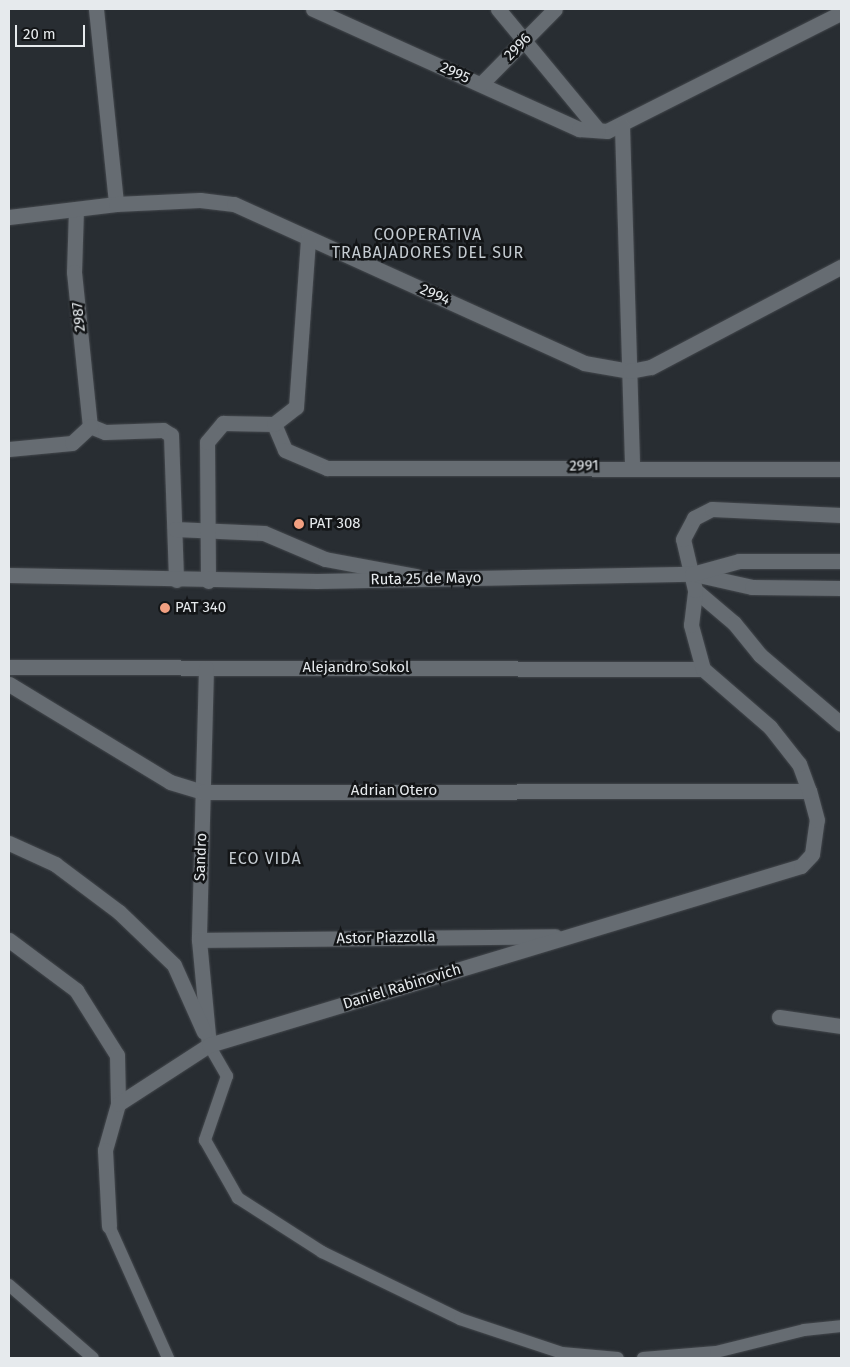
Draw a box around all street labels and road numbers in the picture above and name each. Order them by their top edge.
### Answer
street label: 2996 [501,30,535,64]
street label: 2995 [437,59,473,87]
street label: 2994 [417,281,453,309]
street label: 2987 [68,301,90,333]
street label: 2991 [569,457,599,475]
street label: Ruta 25 de Mayo [370,569,482,589]
street label: Alejandro Sokol [303,659,409,677]
street label: Adrian Otero [351,782,437,800]
street label: Sandro [191,833,211,881]
street label: Astor Piazzolla [336,928,436,948]
street label: Daniel Rabinovich [341,960,463,1014]

